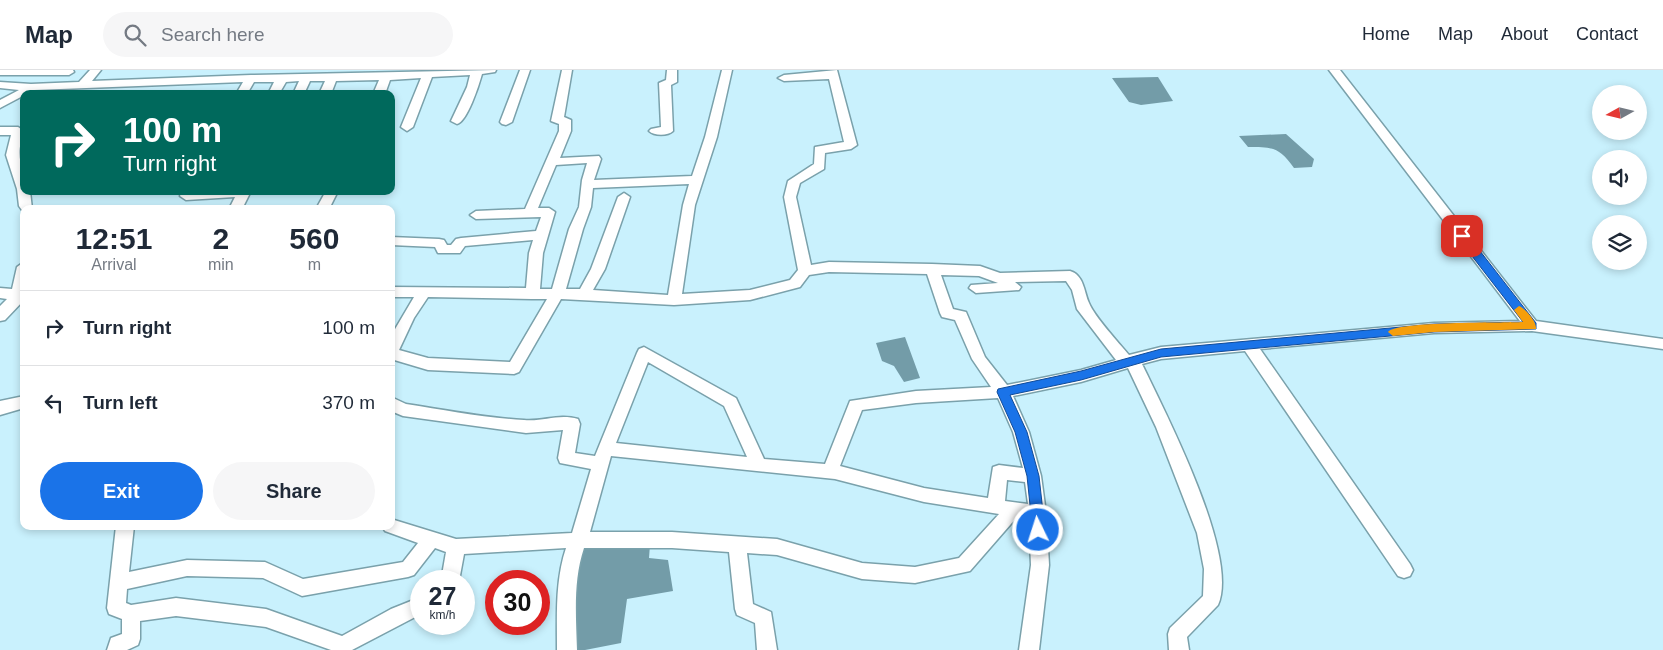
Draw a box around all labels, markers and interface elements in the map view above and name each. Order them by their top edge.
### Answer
search box [103,12,453,57]
text: Map [25,21,73,48]
icon: search [121,21,149,49]
text: Search here [161,24,265,45]
text: Home [1362,24,1410,44]
text: Map [1438,24,1473,44]
text: About [1501,24,1548,44]
text: Contact [1576,24,1638,44]
north arrow [1592,85,1648,140]
map controls [1592,85,1647,270]
icon: right [40,110,105,175]
text: 100 m [123,110,222,149]
button: sound [1592,150,1647,205]
text: Turn right [123,151,216,176]
pin [1441,215,1483,257]
button: layers [1592,215,1647,270]
text: 12:51 [76,222,152,255]
text: 2 [212,222,229,255]
text: 560 [289,222,339,255]
icon: arrive [1448,222,1476,250]
text: Arrival [91,256,137,273]
text: min [208,256,234,273]
text: m [308,256,321,273]
icon: right [40,314,68,342]
text: Turn right [83,317,171,338]
text: 100 m [322,317,375,338]
icon: left [40,389,68,417]
text: Turn left [83,392,158,413]
text: 370 m [322,392,375,413]
button: Exit [40,462,203,520]
button: Share [213,462,375,520]
position arrow [1011,503,1063,555]
speed limit sign: 30 [485,570,550,635]
text: 27 [429,582,456,610]
text: km/h [429,608,456,622]

